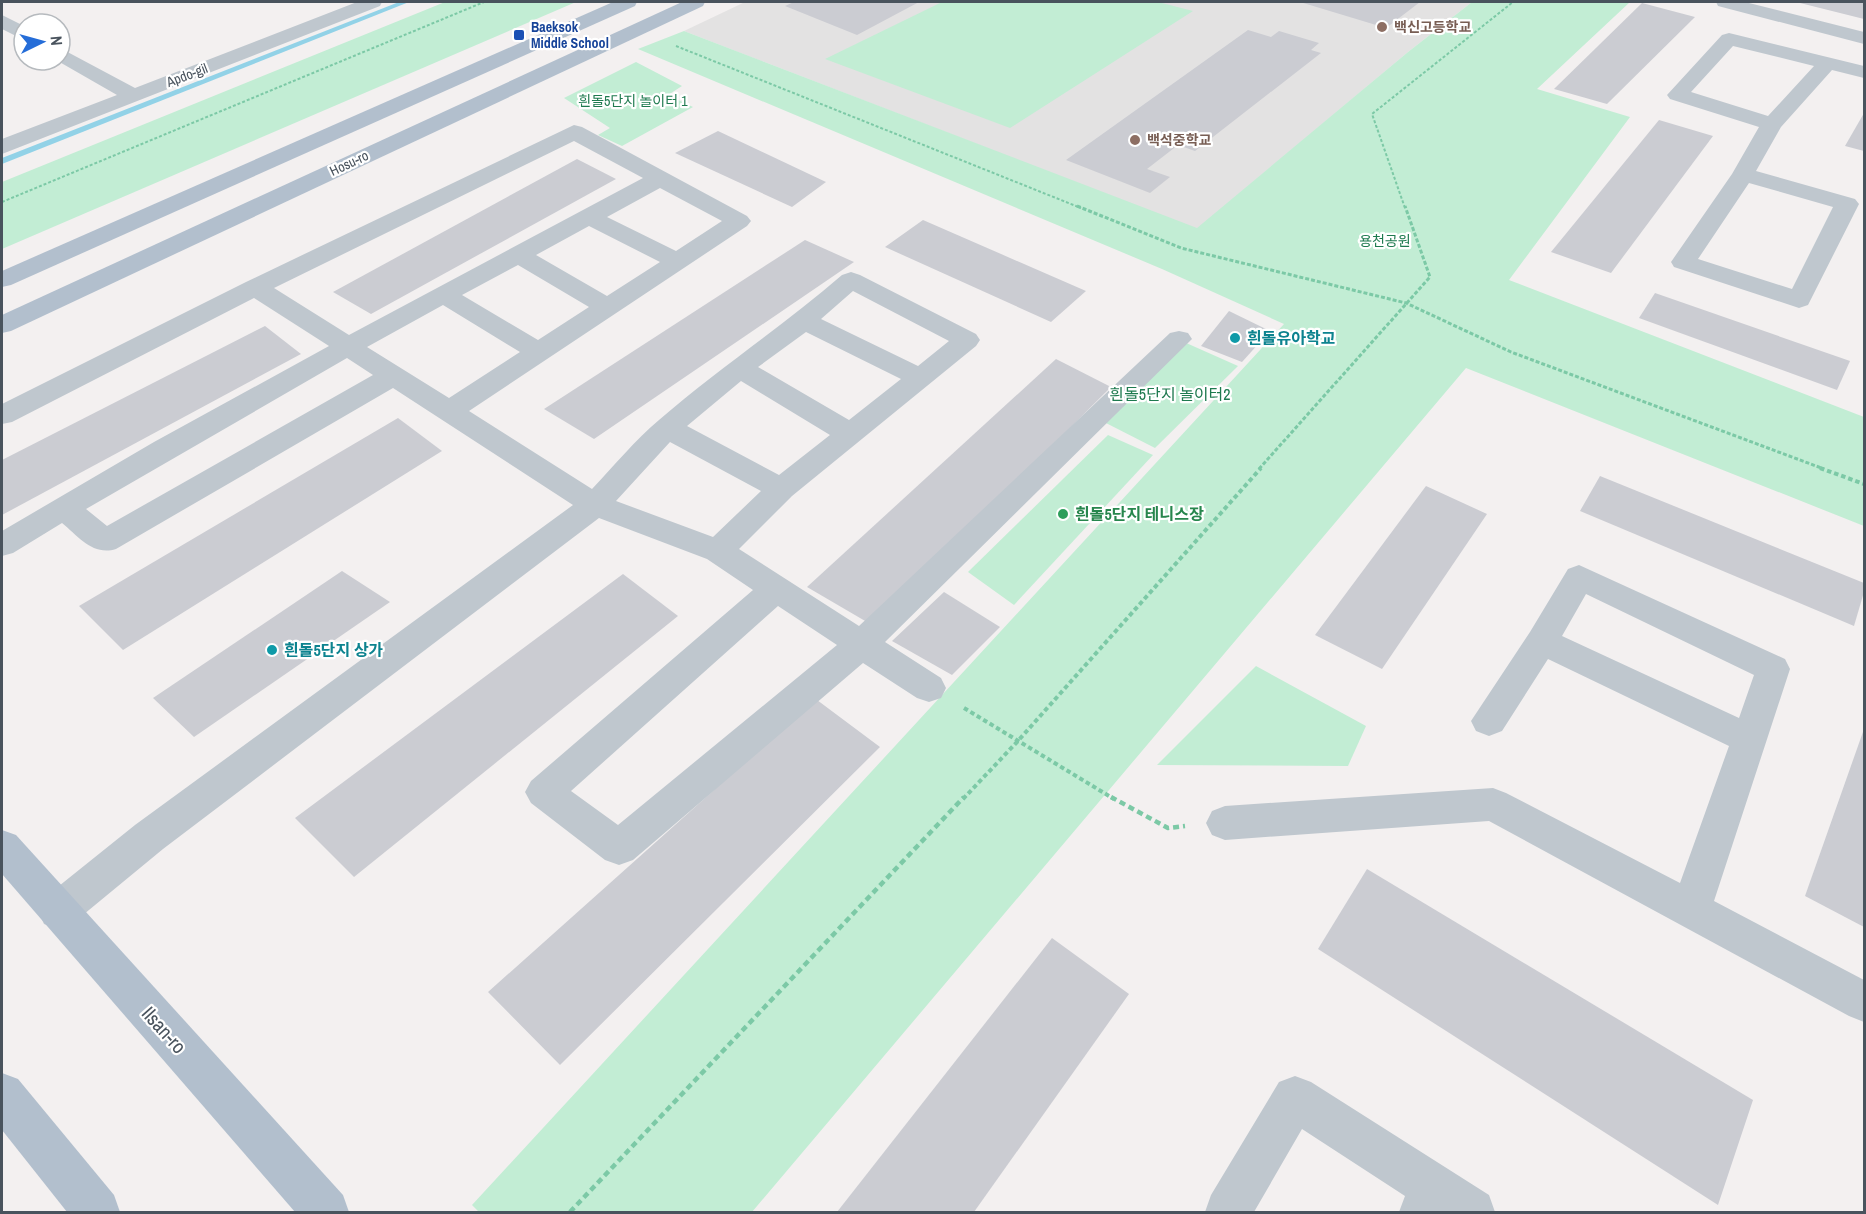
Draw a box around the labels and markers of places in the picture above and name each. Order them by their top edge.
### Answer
place label: Baeksok Middle School [531,18,609,52]
place label: 백신고등학교 [1394,18,1471,36]
marker: 백신고등학교 [1375,20,1389,34]
marker: Baeksok Middle School [512,28,526,42]
place label: 백석중학교 [1147,131,1212,149]
marker: 백석중학교 [1128,133,1142,147]
place label: 흰돌유아학교 [1247,327,1336,349]
marker: 흰돌유아학교 [1228,331,1242,345]
place label: 흰돌5단지 테니스장 [1075,503,1204,525]
marker: 흰돌5단지 테니스장 [1056,507,1070,521]
place label: 흰돌5단지 상가 [284,639,384,661]
marker: 흰돌5단지 상가 [265,643,279,657]

